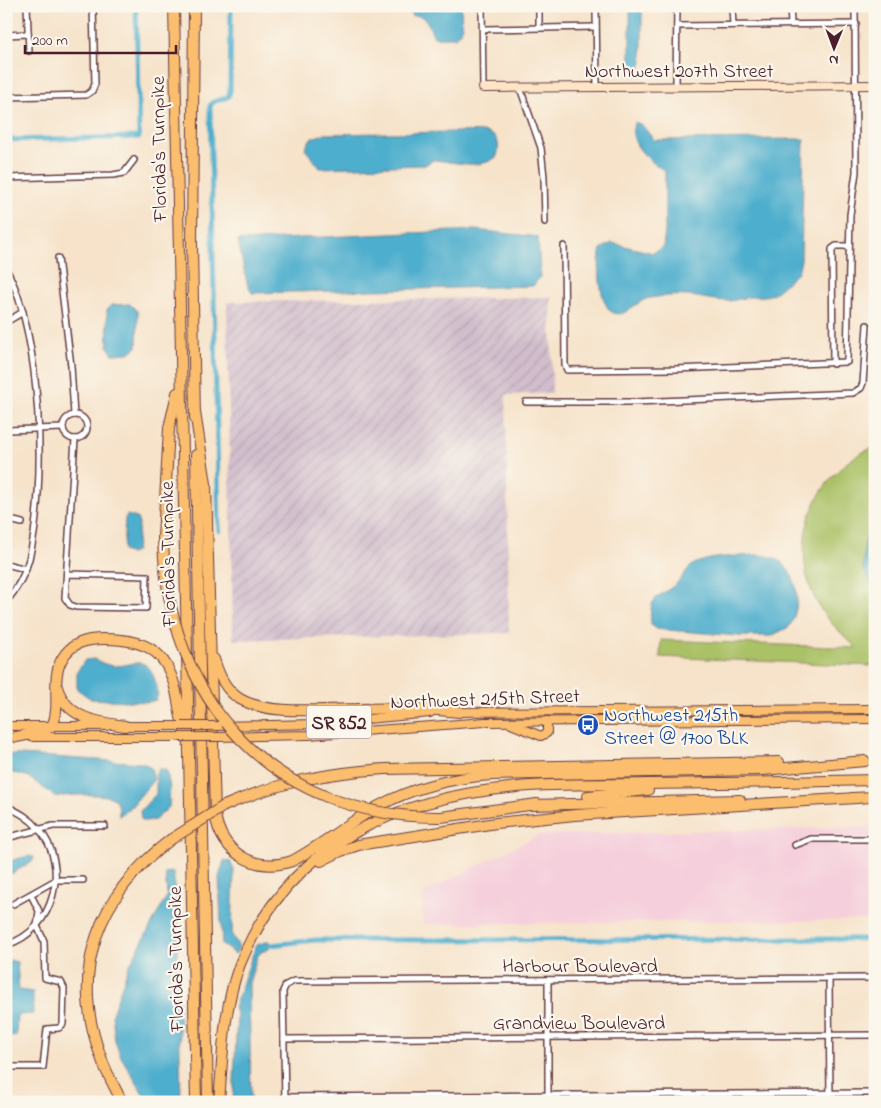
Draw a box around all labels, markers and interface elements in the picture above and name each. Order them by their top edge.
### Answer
scale bar [25,22,176,54]
north arrow [808,22,858,72]
text: 200 m [32,30,68,52]
text: N [829,49,839,70]
street label: Northwest 207th Street [585,58,774,87]
street label: Florida's Turnpike [145,76,176,223]
street label: Florida's Turnpike [154,481,185,628]
street label: Northwest 215th Street [390,683,581,718]
place label: Northwest 215th Street @ 1700 BLK [604,702,748,754]
road number: SR 852 [306,706,372,739]
bus stop icon: Northwest 215th Street @ 1700 BLK [576,713,600,737]
street label: Florida's Turnpike [162,886,193,1033]
street label: Harbour Boulevard [502,953,658,982]
street label: Grandview Boulevard [493,1010,665,1039]

